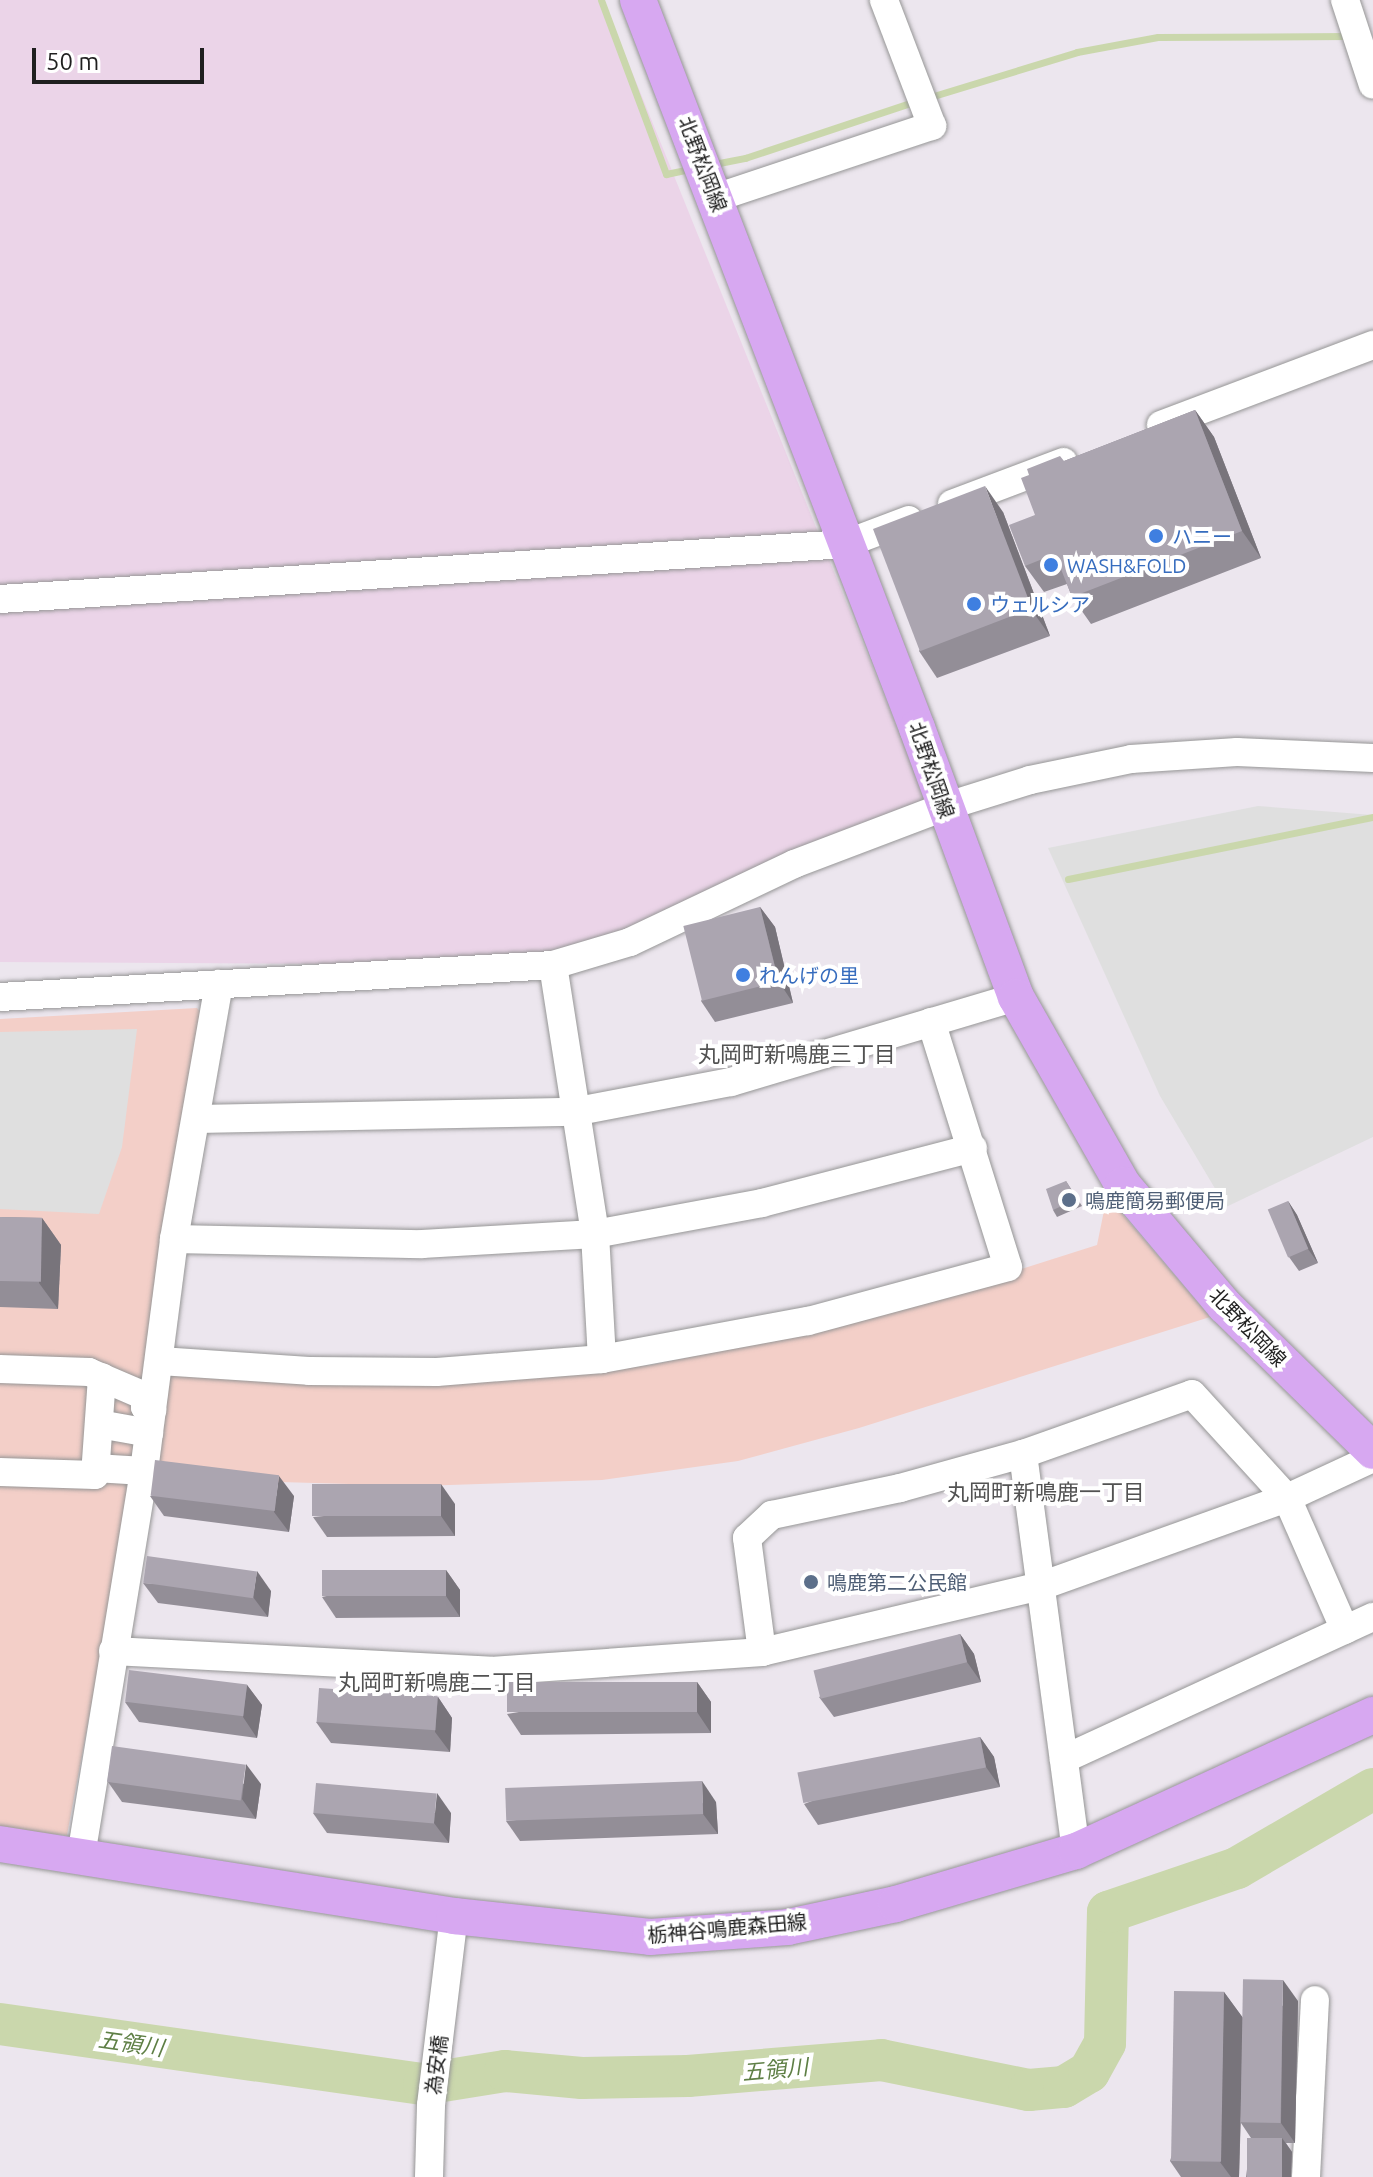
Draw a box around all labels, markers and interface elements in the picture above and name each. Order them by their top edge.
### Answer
scale bar [36,32,208,82]
text: 50 m [46,48,99,75]
street label: 北野松岡線 [674,113,732,215]
place label: ハニー [1172,524,1232,548]
marker: ハニー [1147,527,1165,545]
place label: WASH&FOLD [1067,553,1186,577]
marker: WASH&FOLD [1042,556,1060,574]
place label: ウェルシア [990,592,1090,616]
marker: ウェルシア [965,595,983,613]
street label: 北野松岡線 [904,719,960,821]
place label: れんげの里 [759,963,859,987]
marker: れんげの里 [734,966,752,984]
district label: 丸岡町新鳴鹿三丁目 [698,1041,896,1067]
place label: 鳴鹿簡易郵便局 [1085,1188,1225,1212]
marker: 鳴鹿簡易郵便局 [1060,1191,1078,1209]
street label: 北野松岡線 [1205,1283,1291,1371]
district label: 丸岡町新鳴鹿一丁目 [947,1479,1145,1505]
place label: 鳴鹿第二公民館 [827,1570,967,1594]
marker: 鳴鹿第二公民館 [802,1573,820,1591]
district label: 丸岡町新鳴鹿二丁目 [338,1669,536,1695]
street label: 栃神谷鳴鹿森田線 [646,1909,808,1947]
water label: 五領川 [96,2025,166,2061]
street label: 為安橋 [420,2034,452,2096]
water label: 五領川 [741,2053,809,2085]

